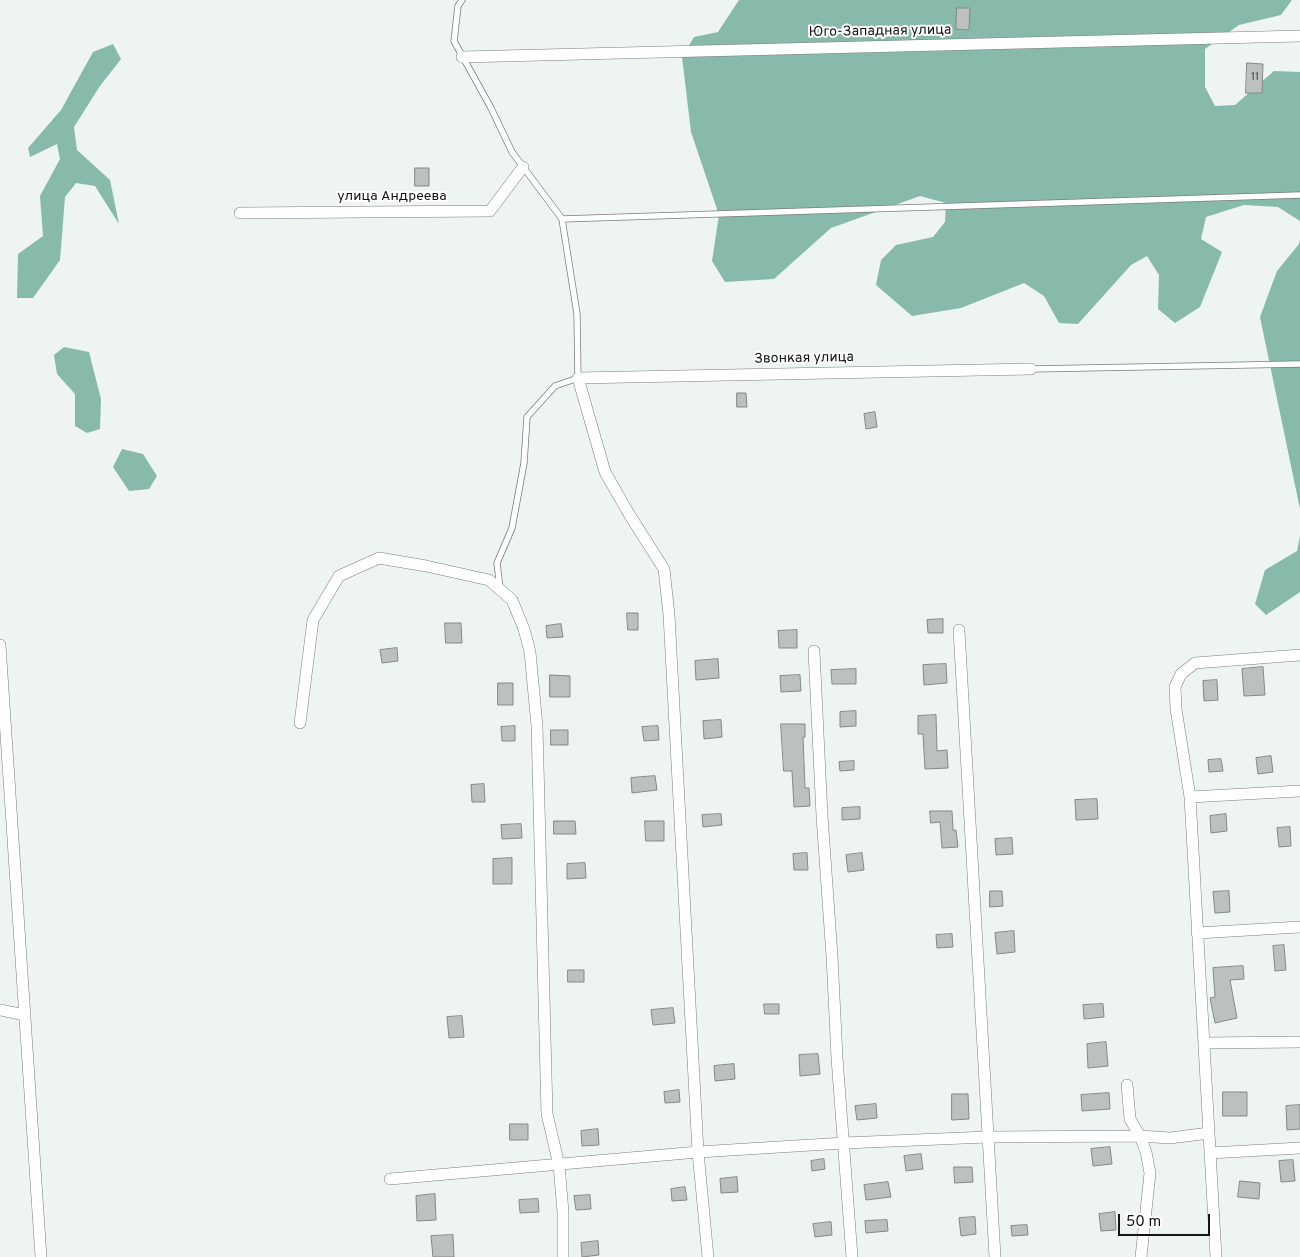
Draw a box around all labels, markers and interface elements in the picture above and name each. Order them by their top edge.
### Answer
street label: Юго-Западная улица [808,22,952,42]
house number: 11 [1251,71,1259,85]
street label: улица Андреева [337,189,447,205]
street label: Звонкая улица [754,350,854,368]
scale bar [1120,1204,1212,1236]
text: 50 m [1126,1213,1161,1232]

